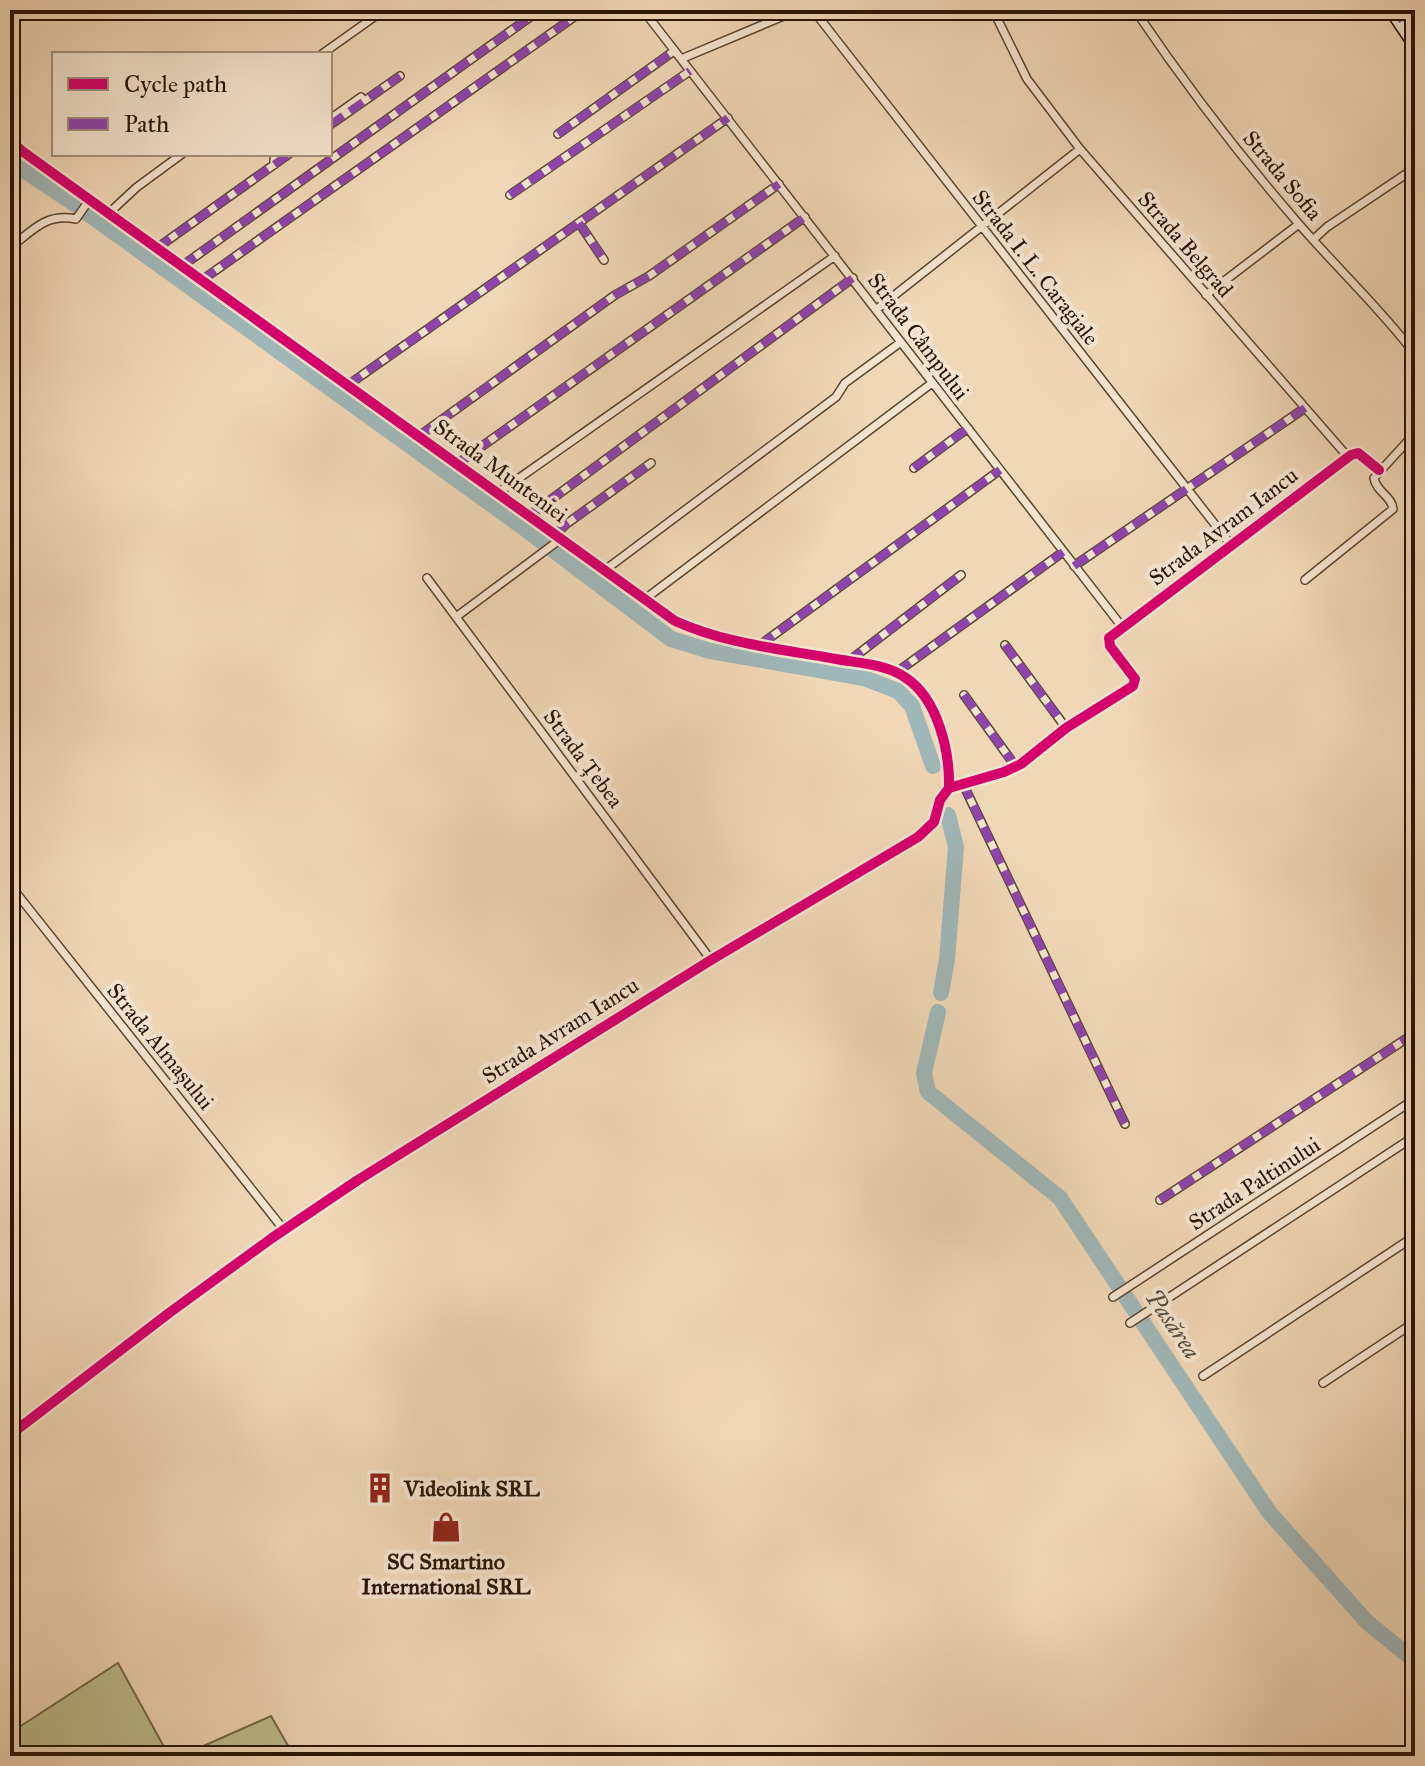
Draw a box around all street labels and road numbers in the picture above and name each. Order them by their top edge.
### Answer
street label: Strada Sofia [1237,125,1328,226]
street label: Strada I. L. Caragiale [967,184,1105,350]
street label: Strada Belgrad [1132,186,1239,303]
street label: Strada Câmpului [862,267,975,405]
street label: Strada Munteniei [428,413,573,528]
street label: Strada Avram Iancu [1143,461,1303,591]
street label: Strada Țebea [538,704,630,813]
street label: Strada Avram Iancu [477,971,644,1090]
street label: Strada Almașului [101,978,220,1115]
street label: Strada Paltinului [1183,1131,1325,1236]

